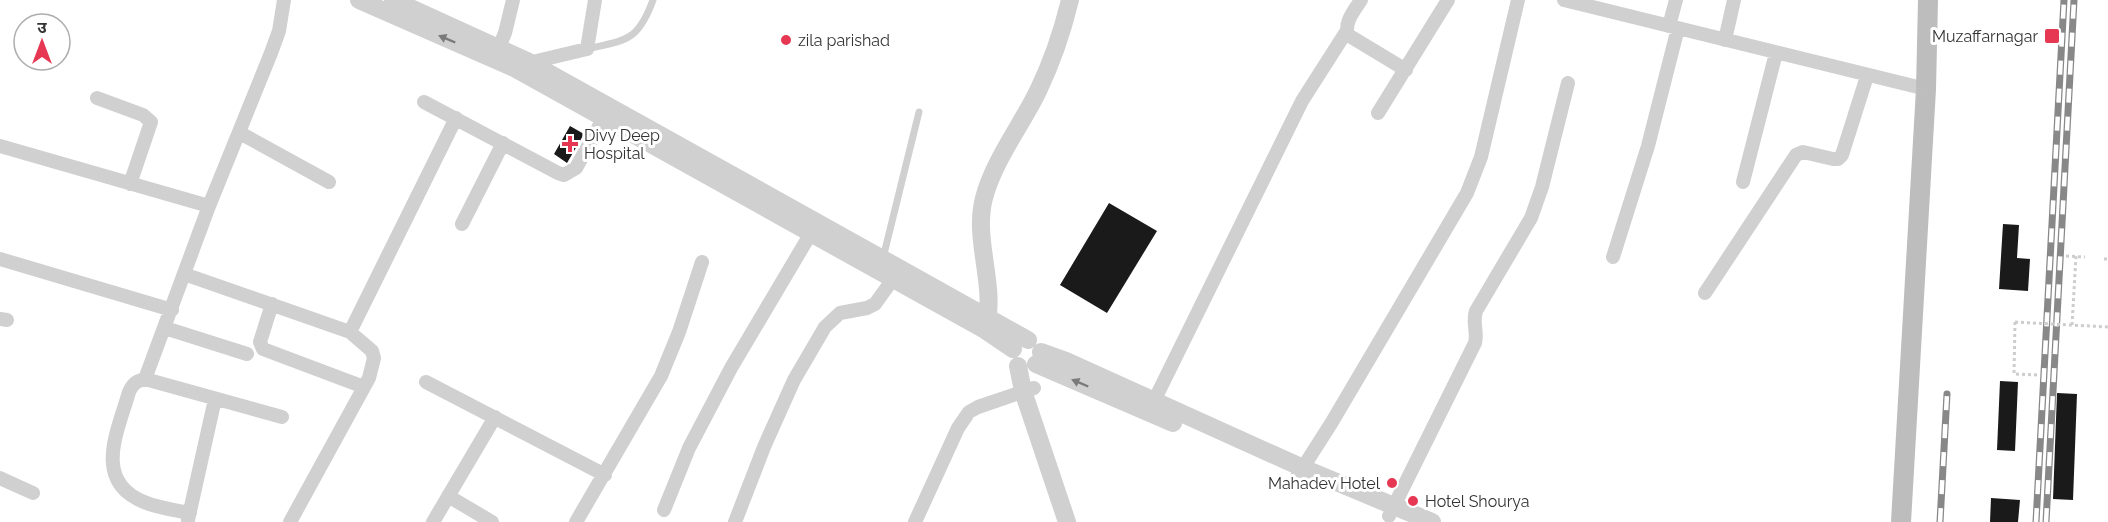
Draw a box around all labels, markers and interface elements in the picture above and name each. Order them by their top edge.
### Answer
north arrow [12,12,72,72]
text: उ [37,18,47,37]
place label: Muzaffarnagar [1932,27,2038,46]
marker: Muzaffarnagar [2043,27,2061,45]
place label: zila parishad [798,31,890,50]
marker: zila parishad [779,33,793,47]
one-way arrow [438,34,455,43]
place label: Divy Deep Hospital [584,126,660,163]
marker: Divy Deep Hospital [561,135,579,153]
one-way arrow [1071,378,1089,387]
place label: Mahadev Hotel [1268,474,1381,493]
marker: Mahadev Hotel [1385,476,1399,490]
place label: Hotel Shourya [1425,492,1529,511]
marker: Hotel Shourya [1406,494,1420,508]

